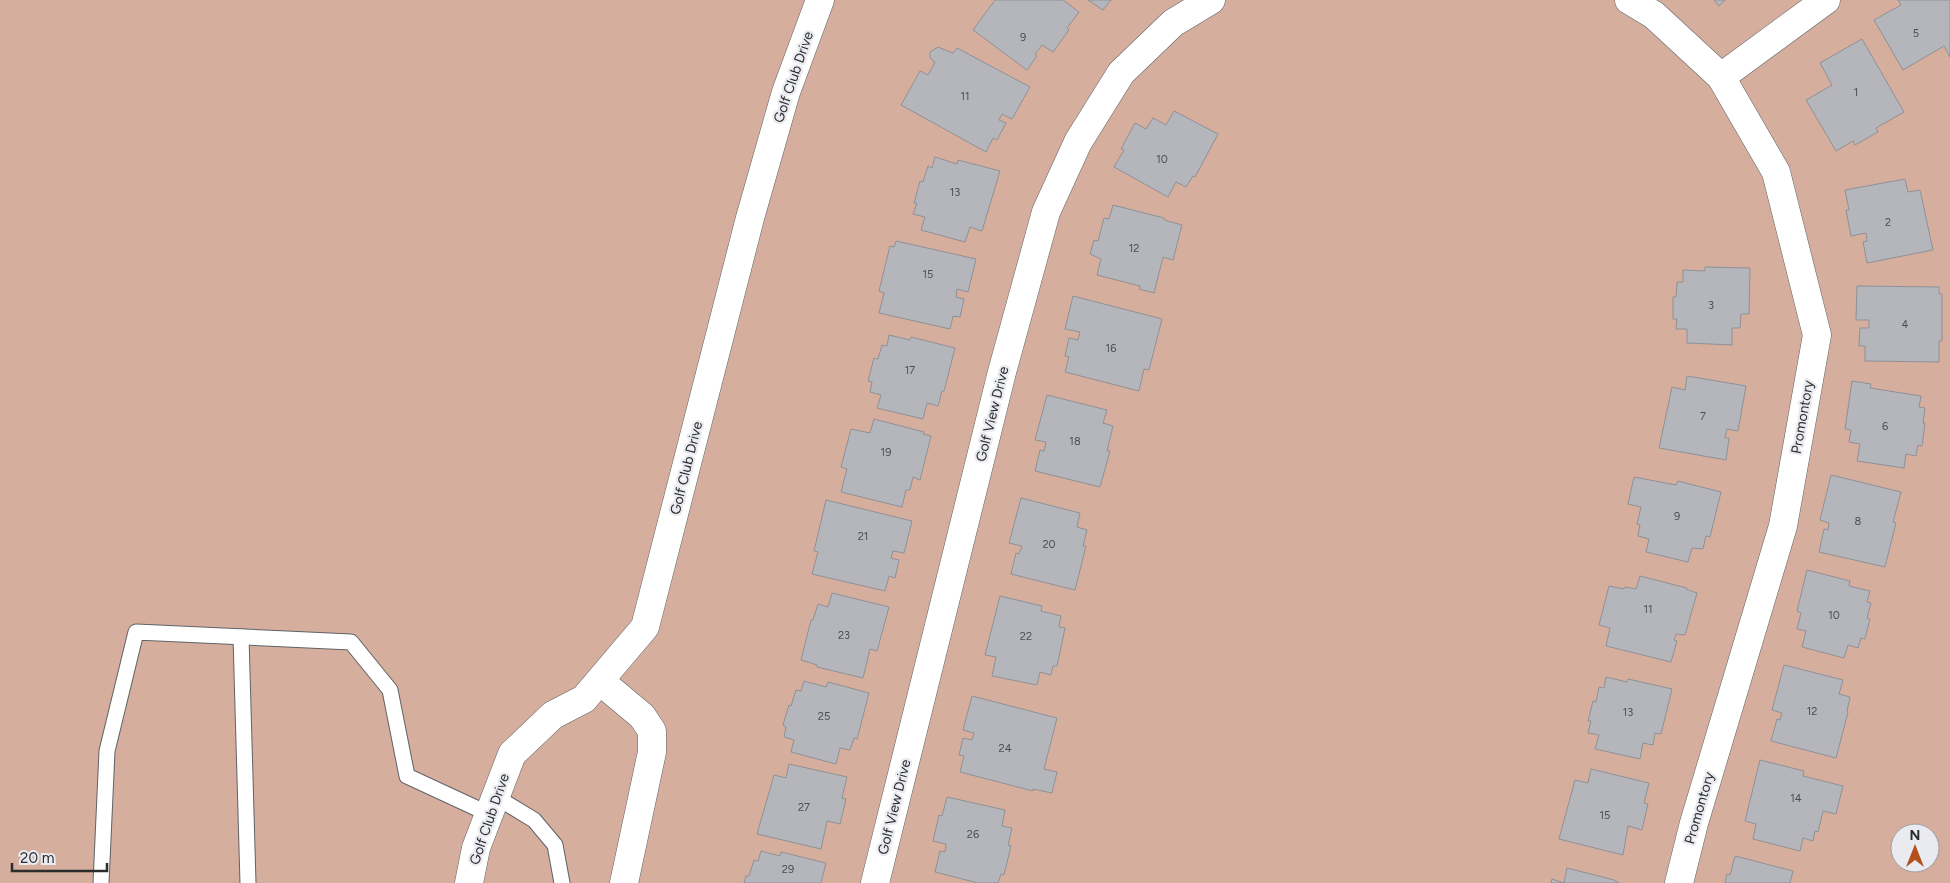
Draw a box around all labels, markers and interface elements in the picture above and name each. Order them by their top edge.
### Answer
house number: 5 [1913,27,1919,40]
street label: Golf Club Drive [770,29,817,125]
house number: 9 [1020,31,1026,44]
house number: 1 [1854,86,1858,99]
house number: 11 [960,90,970,103]
house number: 10 [1156,153,1168,166]
house number: 13 [950,186,960,199]
house number: 2 [1885,216,1891,229]
house number: 12 [1129,242,1139,255]
house number: 15 [923,268,933,281]
house number: 3 [1708,299,1714,312]
house number: 4 [1902,318,1909,331]
house number: 16 [1106,342,1116,355]
house number: 17 [905,364,915,377]
street label: Golf View Drive [972,364,1013,464]
street label: Promontory [1788,378,1817,455]
house number: 7 [1700,410,1706,423]
street label: Golf Club Drive [667,419,706,517]
house number: 6 [1882,420,1888,433]
house number: 18 [1069,435,1081,448]
house number: 19 [881,446,891,459]
house number: 9 [1674,510,1680,523]
house number: 8 [1855,515,1862,528]
house number: 21 [858,530,868,543]
house number: 20 [1042,538,1056,551]
house number: 11 [1643,603,1653,616]
house number: 10 [1828,609,1840,622]
house number: 23 [838,629,850,642]
house number: 22 [1020,630,1032,643]
house number: 12 [1807,705,1817,718]
house number: 13 [1623,706,1633,719]
house number: 25 [818,710,830,723]
house number: 24 [999,742,1012,755]
street label: Golf View Drive [874,757,915,857]
street label: Promontory [1681,770,1718,846]
street label: Golf Club Drive [466,771,513,867]
house number: 14 [1790,792,1802,805]
house number: 27 [798,801,810,814]
house number: 15 [1600,809,1610,822]
north arrow [1890,823,1940,873]
text: N [1910,827,1920,844]
house number: 26 [967,828,979,841]
scale bar [12,840,108,872]
text: 20 m [20,849,54,867]
house number: 29 [782,863,794,876]

